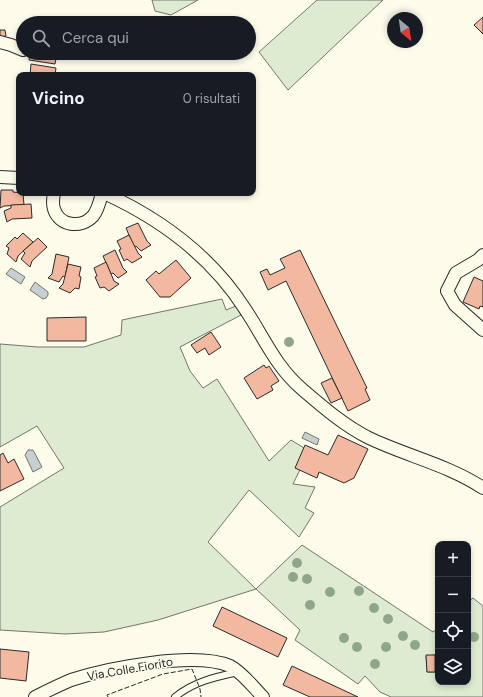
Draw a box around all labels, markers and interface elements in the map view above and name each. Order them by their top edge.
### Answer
north arrow [387,12,423,48]
search box [16,16,256,60]
icon: search [30,27,52,49]
text: Cerca qui [62,28,129,48]
text: Vicino [32,87,85,109]
text: 0 risultati [183,90,240,107]
map controls [435,541,471,685]
button: + [435,541,471,577]
button: − [435,577,471,613]
button: locate [435,613,471,649]
button: layers [435,649,471,685]
street label: Via Colle Fiorito [86,654,174,684]

